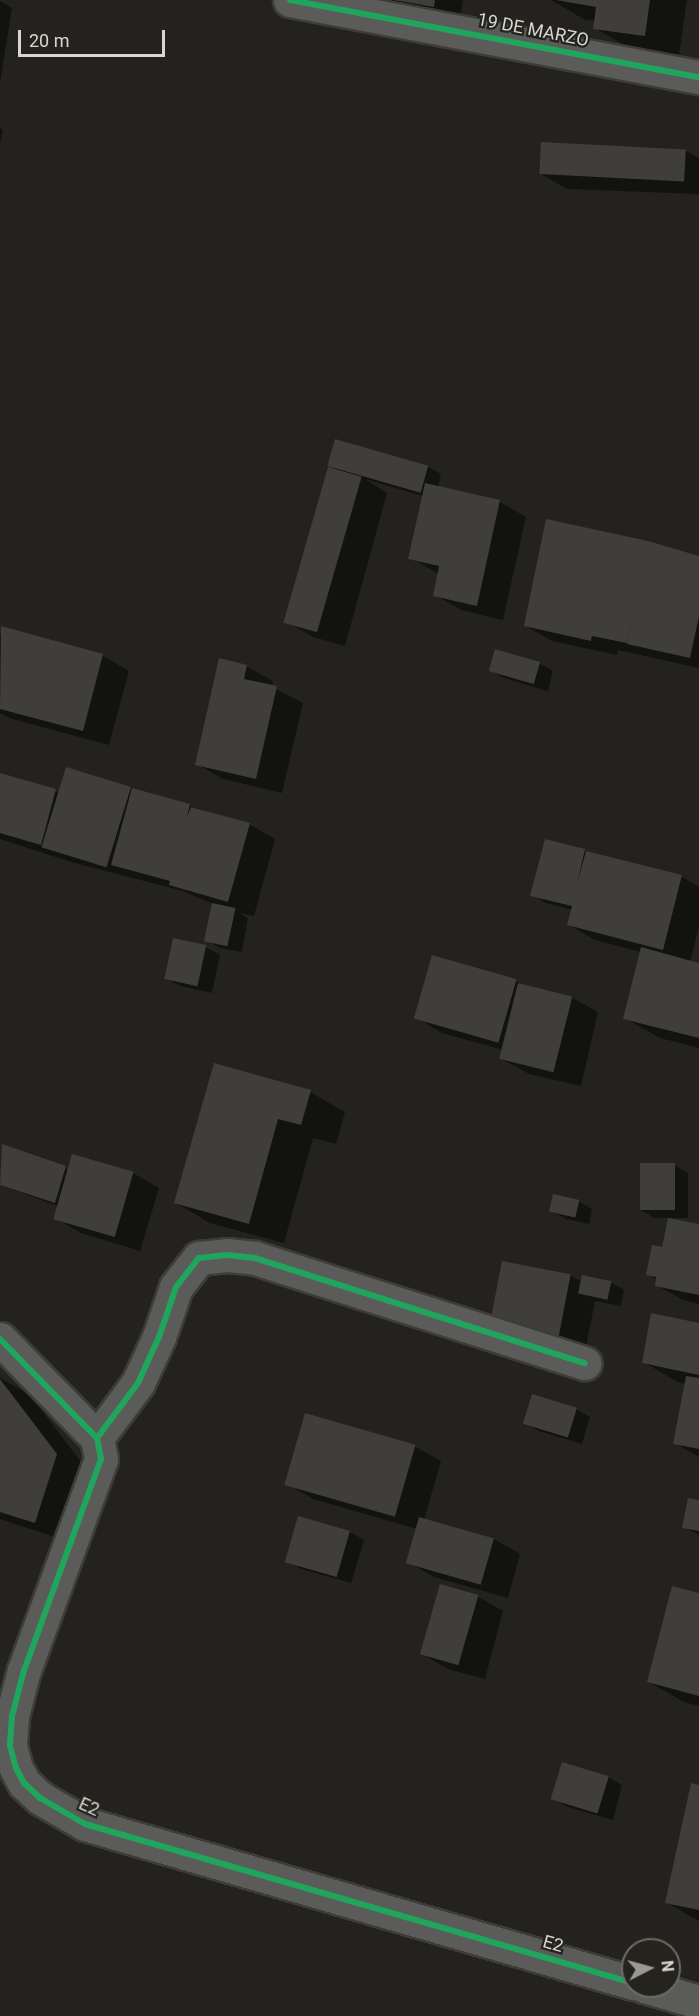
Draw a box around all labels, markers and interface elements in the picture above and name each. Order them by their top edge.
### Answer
street label: 19 DE MARZO [476,9,590,51]
scale bar [21,18,168,56]
text: 20 m [29,30,69,51]
street label: E2 [75,1793,103,1821]
street label: E2 [540,1931,566,1957]
north arrow [621,1938,681,1998]
text: N [657,1960,677,1973]

